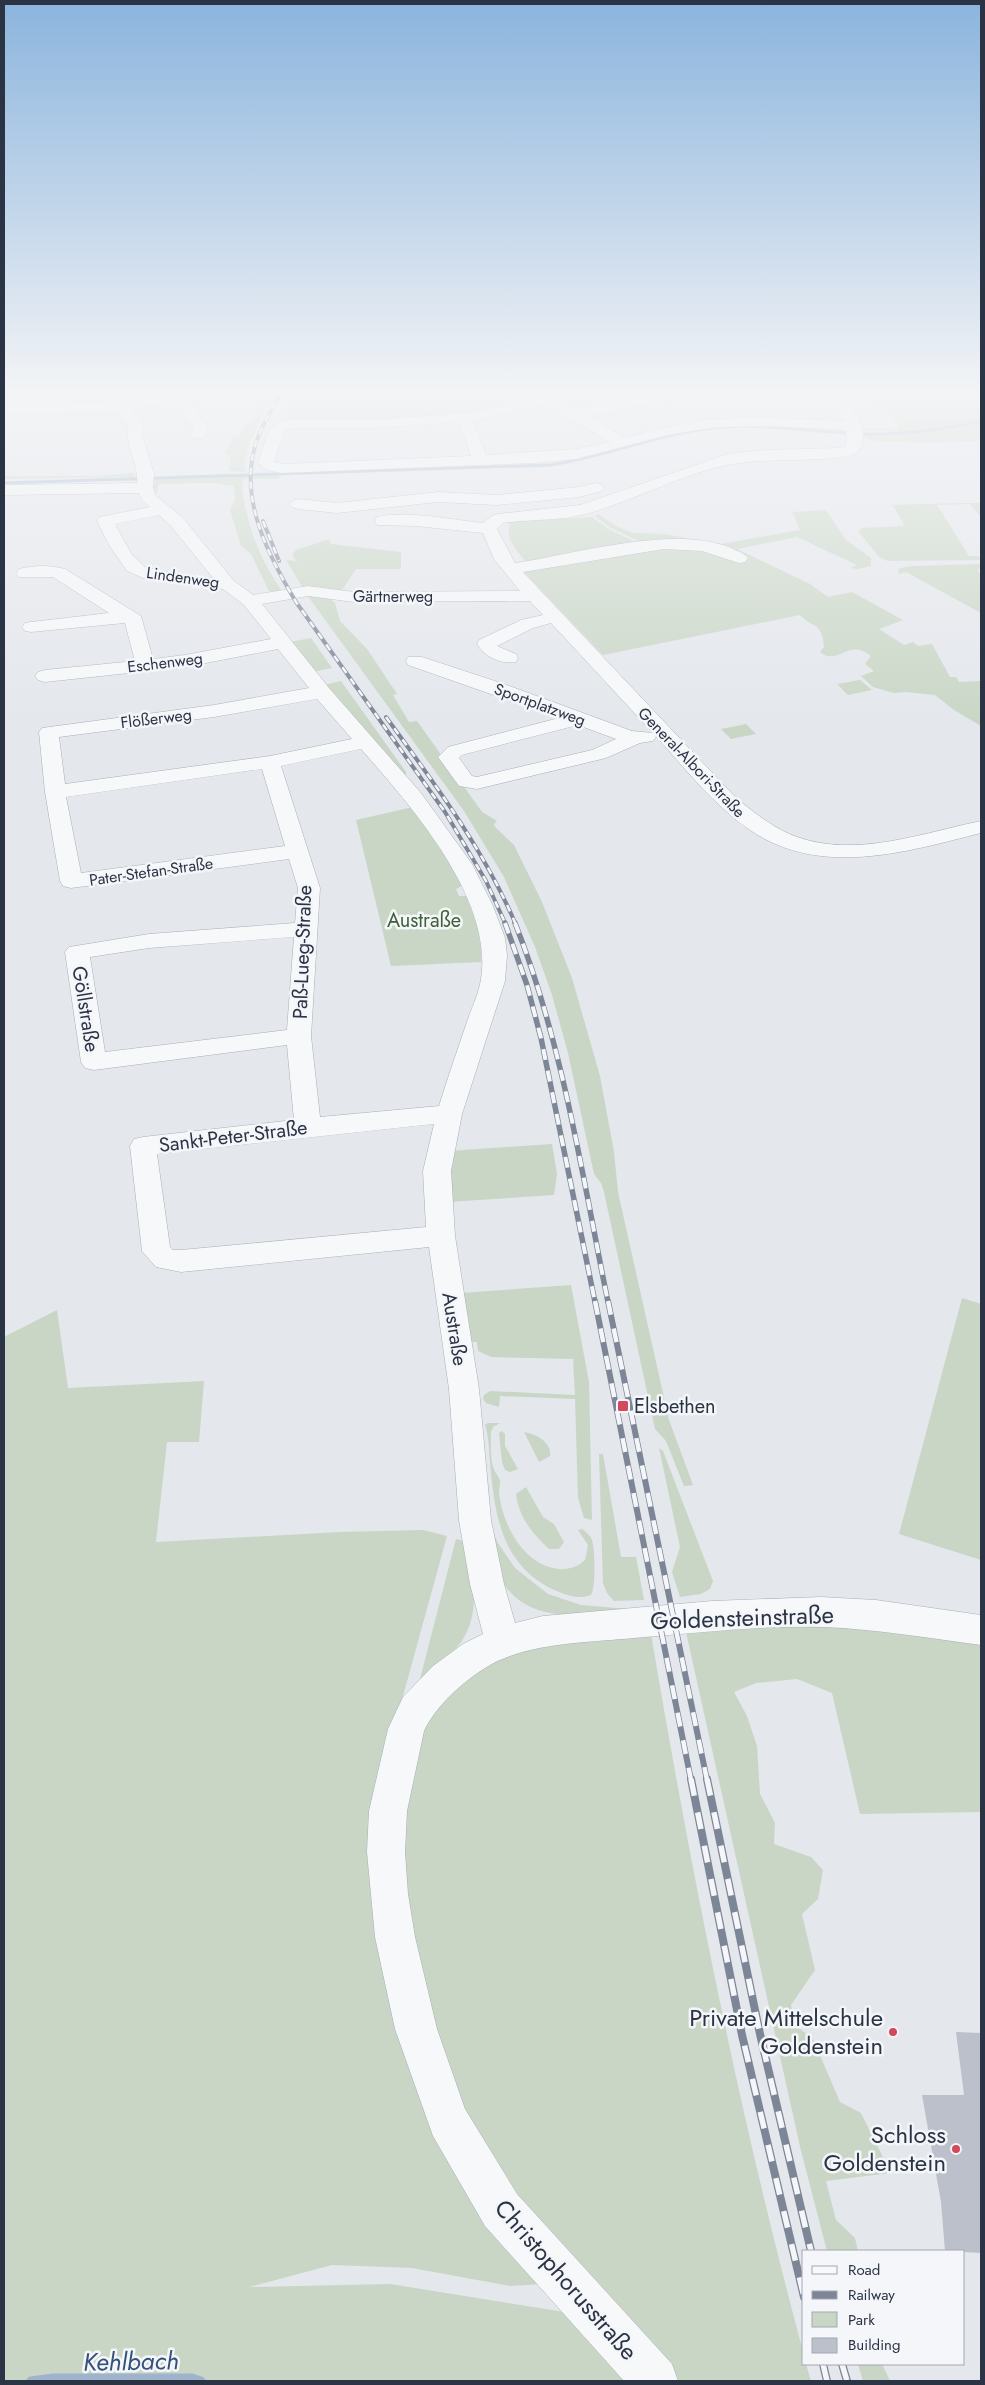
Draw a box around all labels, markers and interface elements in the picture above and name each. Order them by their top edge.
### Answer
street label: Lindenweg [145,561,221,594]
street label: Gärtnerweg [353,585,433,608]
street label: Eschenweg [126,646,204,679]
street label: Sportplatzweg [491,677,589,732]
street label: General-Albori-Straße [633,702,751,823]
street label: Flößerweg [119,703,193,734]
street label: Pater-Stefan-Straße [88,851,214,892]
street label: Paß-Lueg-Straße [286,884,319,1020]
park label: Austraße [387,906,461,935]
street label: Göllstraße [64,964,107,1054]
street label: Sankt-Peter-Straße [157,1113,309,1160]
street label: Austraße [434,1290,475,1368]
place label: Elsbethen [634,1392,715,1421]
marker: Elsbethen [616,1399,630,1413]
street label: Goldensteinstraße [650,1597,834,1638]
place label: Private Mittelschule Goldenstein [689,2000,883,2063]
marker: Private Mittelschule Goldenstein [887,2026,899,2038]
place label: Schloss Goldenstein [824,2117,946,2180]
marker: Schloss Goldenstein [950,2143,962,2155]
street label: Christophorusstraße [487,2192,646,2368]
legend [802,2250,965,2365]
text: Road [848,2259,880,2281]
text: Railway [848,2284,895,2306]
text: Park [848,2309,875,2331]
text: Building [848,2334,900,2356]
water label: Kehlbach [83,2342,179,2380]

